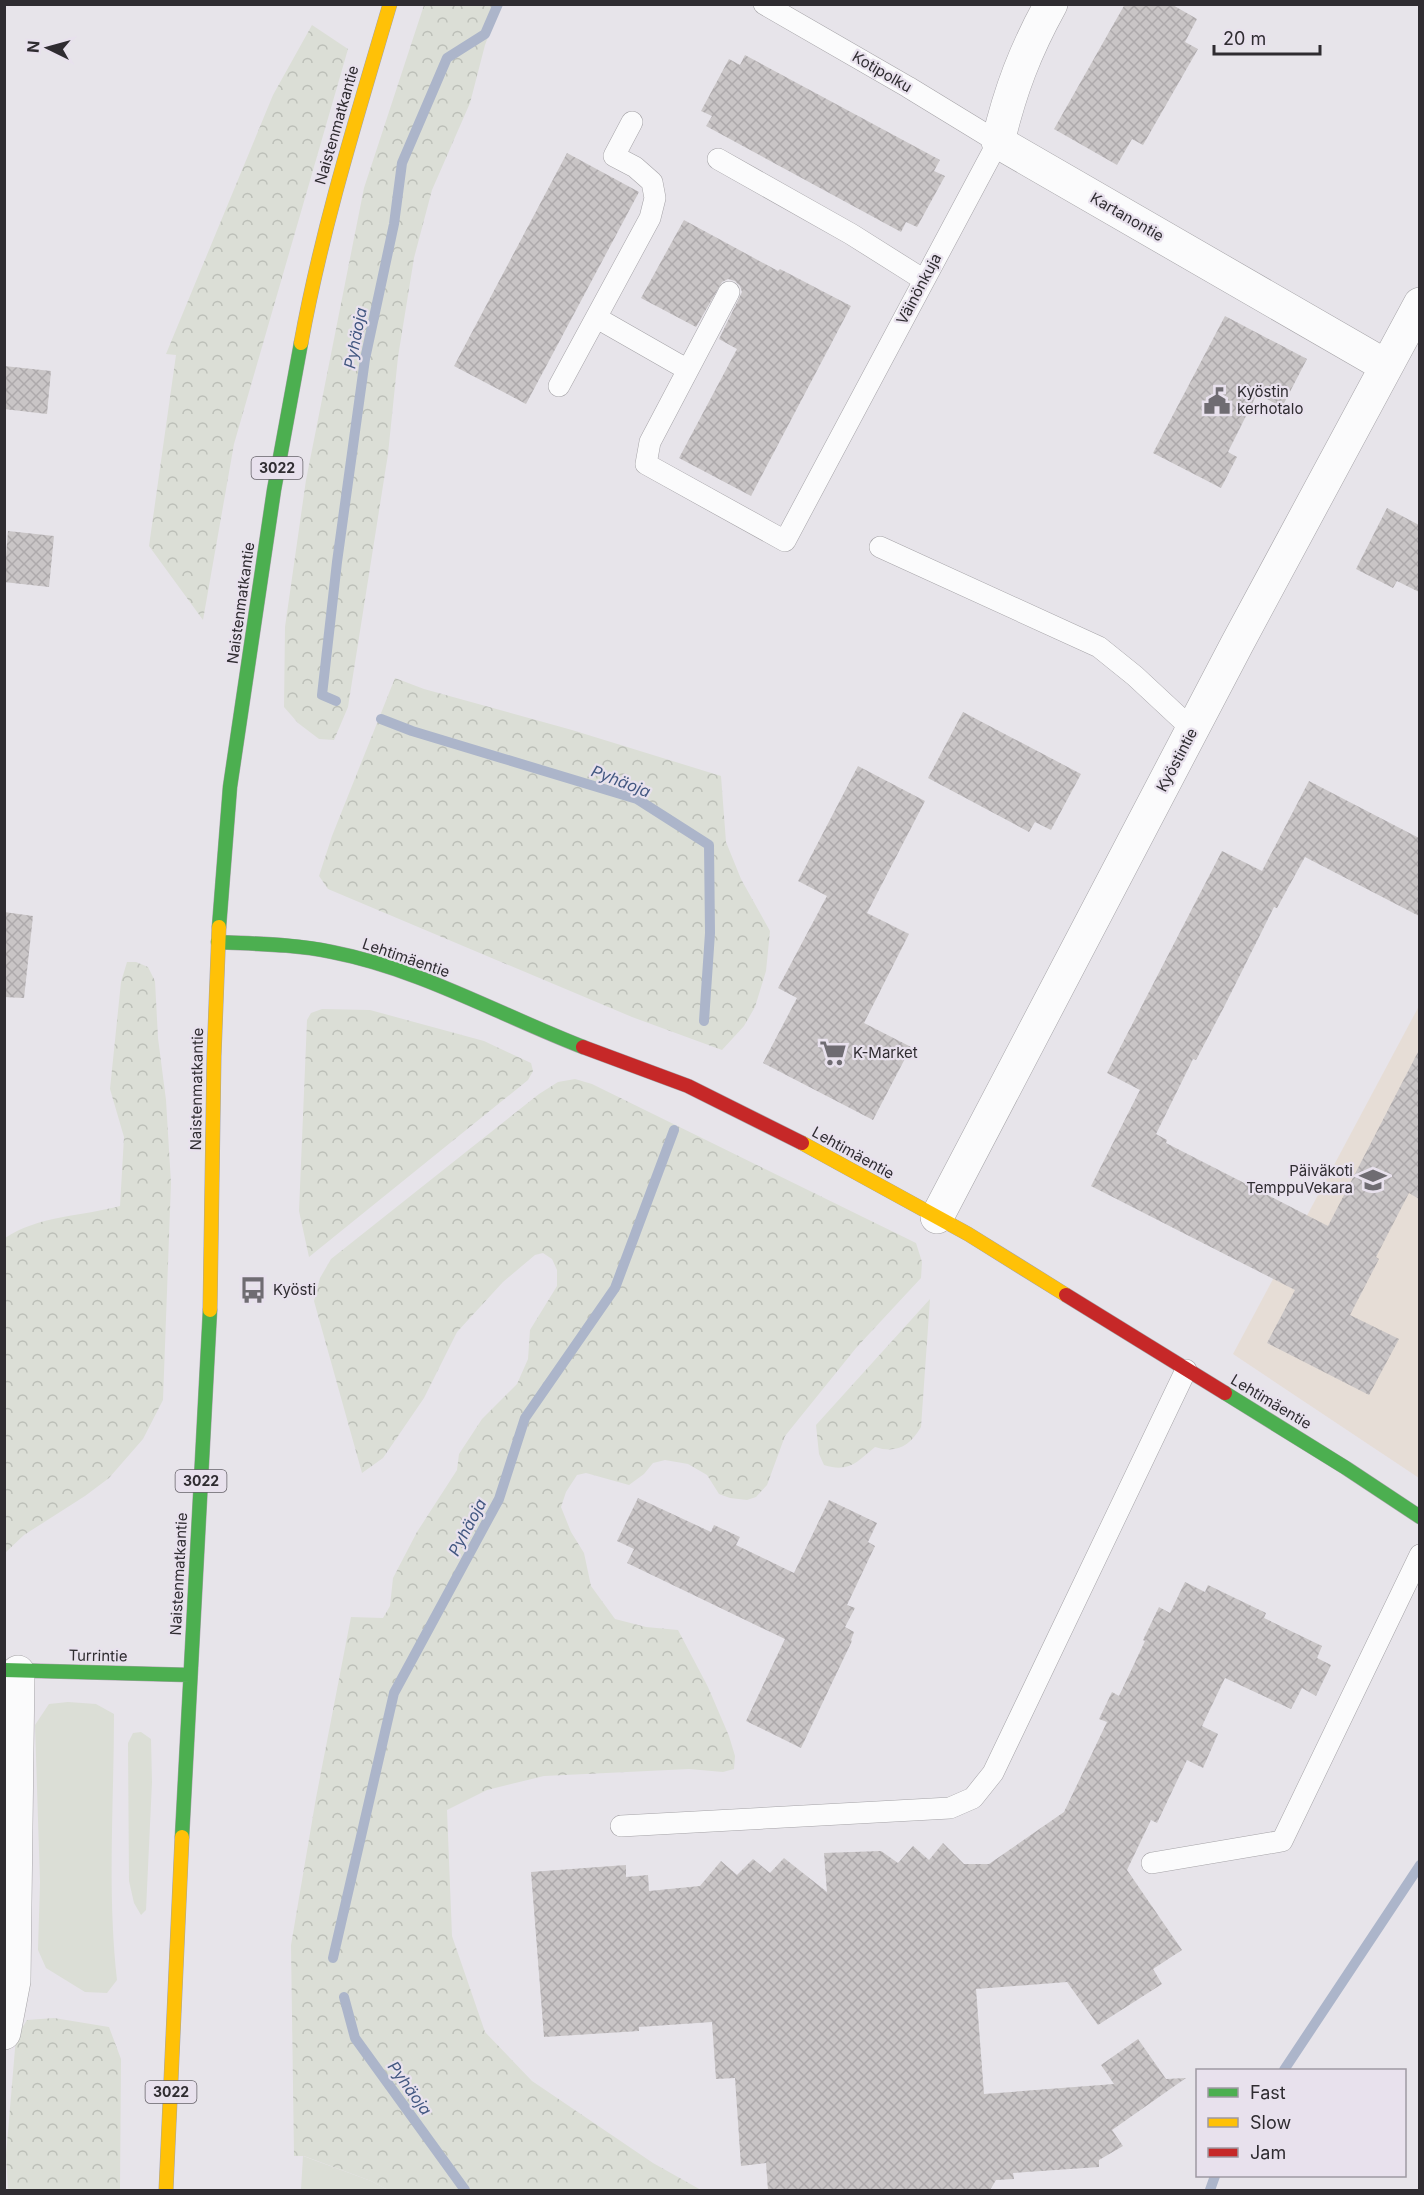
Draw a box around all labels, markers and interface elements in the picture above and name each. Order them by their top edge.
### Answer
north arrow [18,18,78,78]
scale bar [1214,18,1320,56]
text: 20 m [1223,28,1266,49]
text: N [23,40,44,54]
street label: Kotipolku [849,47,916,96]
street label: Naistenmatkantie [310,63,363,187]
street label: Kartanontie [1087,188,1167,245]
street label: Väinönkuja [892,250,945,328]
water label: Pyhäoja [339,306,371,370]
place label: Kyöstin kerhotalo [1237,382,1303,418]
public building icon: Kyöstin kerhotalo [1202,386,1232,416]
road number: 3022 [252,457,302,479]
street label: Naistenmatkantie [223,541,258,665]
street label: Kyöstintie [1152,725,1201,795]
water label: Pyhäoja [589,761,654,801]
street label: Lehtimäentie [360,934,452,981]
street label: Naistenmatkantie [186,1027,207,1151]
supermarket icon: K-Market [818,1038,848,1068]
place label: K-Market [853,1043,918,1062]
street label: Lehtimäentie [809,1122,898,1183]
place label: Päiväkoti TemppuVekara [1246,1161,1353,1197]
school or university icon: Päiväkoti TemppuVekara [1358,1165,1388,1195]
bus stop icon: Kyösti [238,1275,268,1305]
place label: Kyösti [273,1280,316,1299]
street label: Lehtimäentie [1227,1370,1315,1433]
road number: 3022 [176,1470,226,1492]
water label: Pyhäoja [444,1495,490,1559]
street label: Naistenmatkantie [166,1512,191,1636]
street label: Turrintie [68,1645,128,1666]
water label: Pyhäoja [384,2057,436,2119]
legend [1196,2069,1406,2177]
road number: 3022 [146,2081,196,2103]
text: Fast [1250,2082,1286,2103]
text: Slow [1250,2112,1291,2133]
text: Jam [1250,2142,1286,2163]

